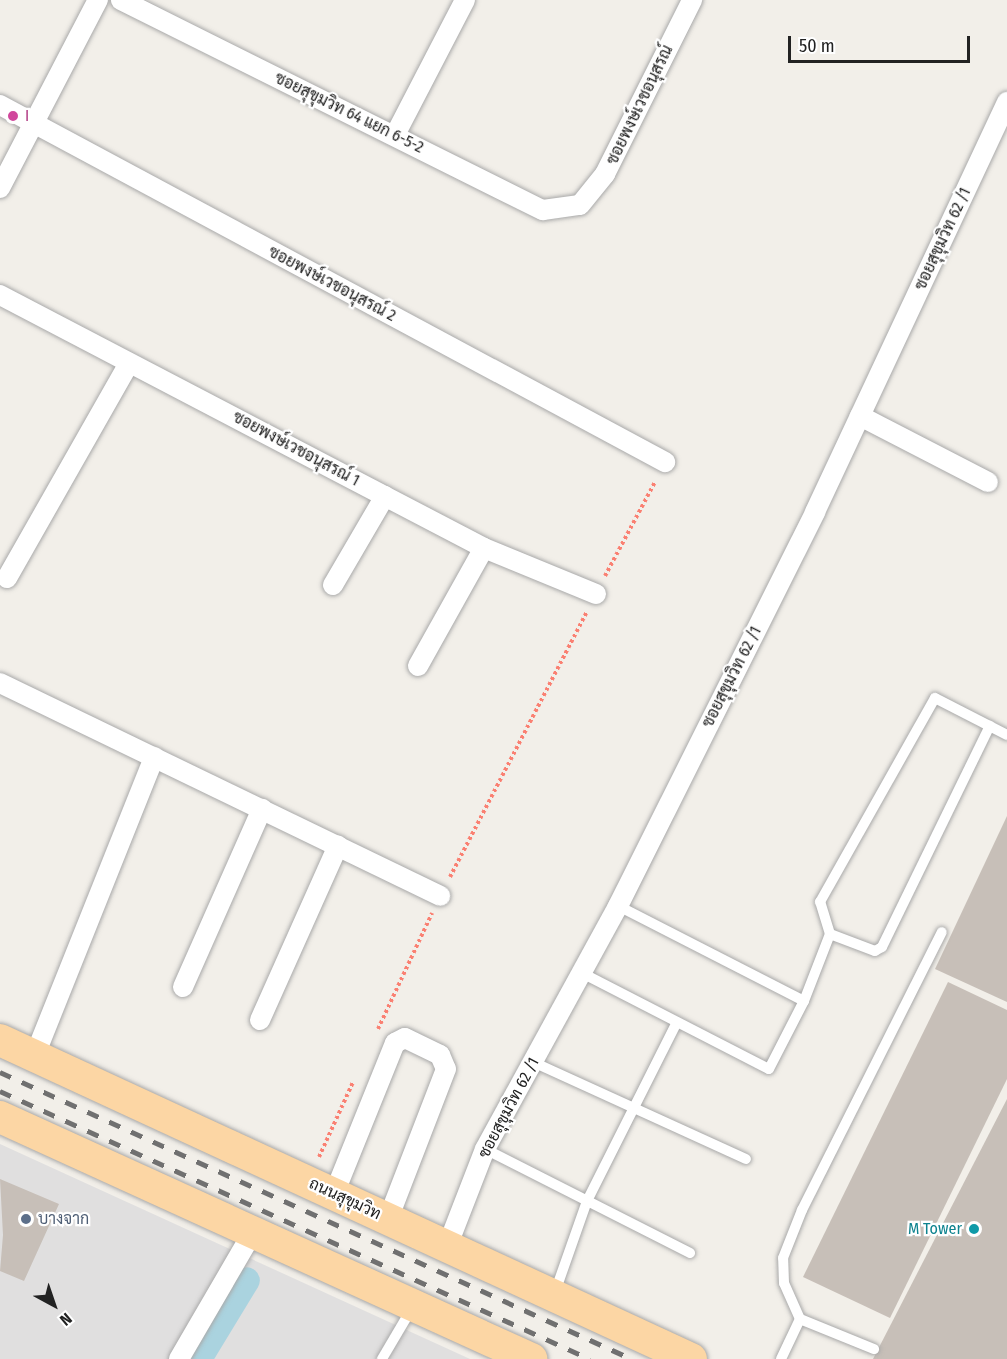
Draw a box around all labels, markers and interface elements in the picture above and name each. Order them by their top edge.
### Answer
scale bar [791,24,972,62]
text: 50 m [799,35,835,57]
street label: ซอยพงษ์เวชอนุสรณ์ [603,42,677,168]
street label: ซอยสุขุมวิท 64 แยก 6-5-2 [271,69,427,157]
place label: I [25,106,29,126]
marker: I [6,109,20,123]
street label: ซอยสุขุมวิท 62 /1 [911,185,975,293]
street label: ซอยพงษ์เวชอนุสรณ์ 2 [265,242,399,326]
street label: ซอยพงษ์เวชอนุสรณ์ 1 [229,407,363,491]
street label: ซอยสุขุมวิท 62 /1 [698,623,766,731]
street label: ซอยสุขุมวิท 62 /1 [475,1055,543,1161]
street label: ถนนสุขุมวิท [306,1174,384,1224]
place label: บางจาก [38,1209,89,1229]
marker: บางจาก [19,1212,33,1226]
place label: M Tower [908,1219,962,1239]
marker: M Tower [967,1222,981,1236]
north arrow [24,1275,84,1335]
text: N [56,1309,76,1330]

